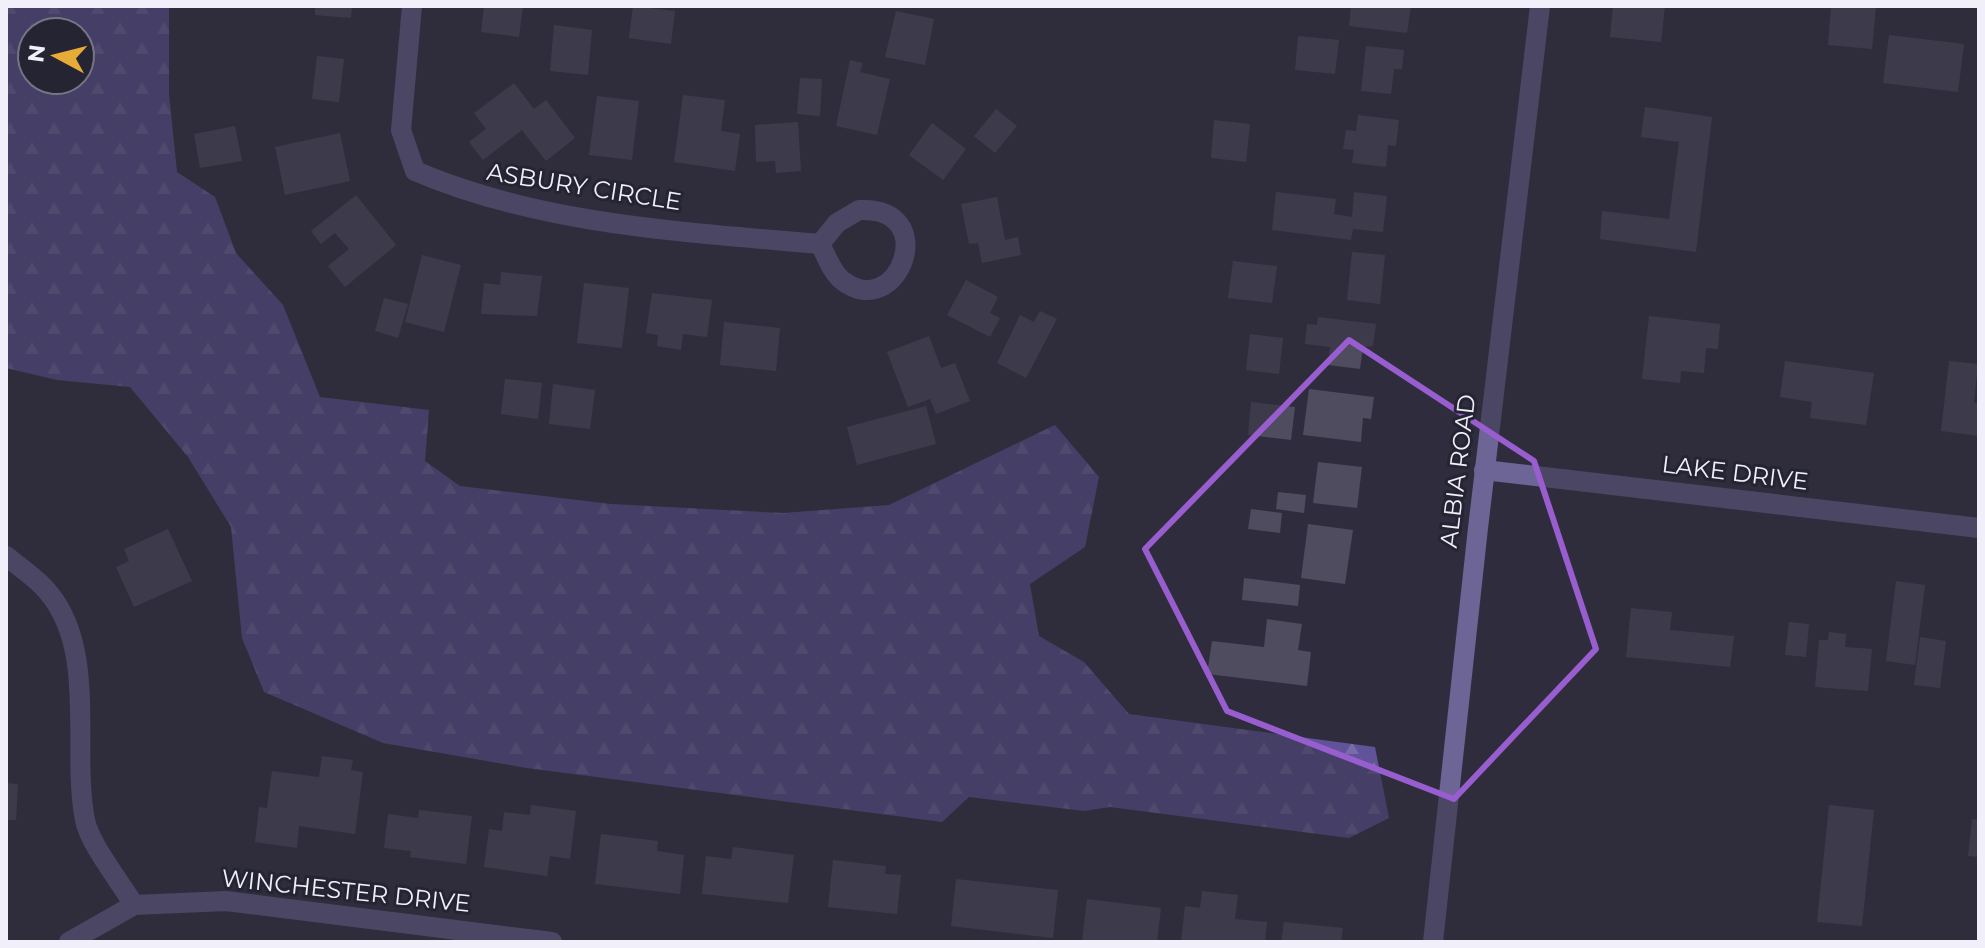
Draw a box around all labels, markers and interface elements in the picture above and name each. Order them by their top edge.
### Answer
north arrow [16,16,96,96]
text: N [22,43,51,64]
street label: ASBURY CIRCLE [485,157,683,216]
street label: ALBIA ROAD [1434,393,1481,549]
street label: LAKE DRIVE [1660,449,1810,496]
street label: WINCHESTER DRIVE [220,863,472,918]

